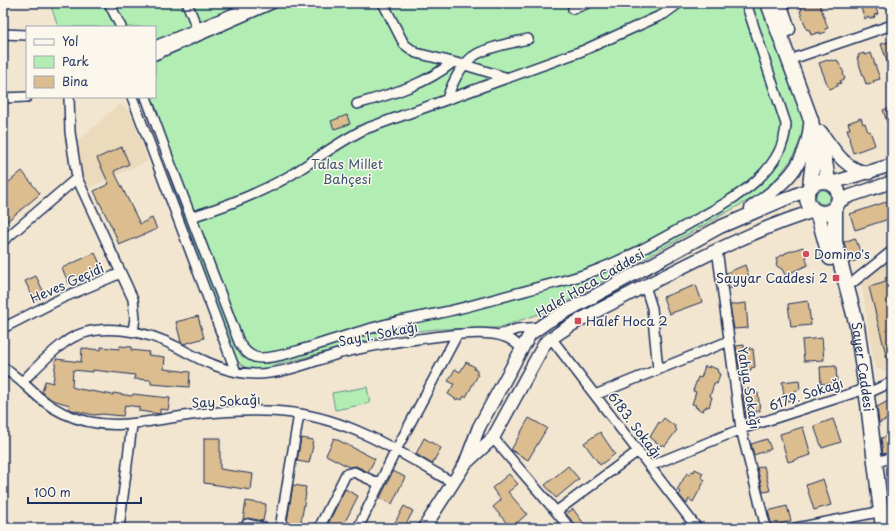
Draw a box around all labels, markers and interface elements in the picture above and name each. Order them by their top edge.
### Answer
legend [26,26,156,98]
text: Yol [62,32,78,50]
text: Park [62,52,89,70]
text: Bina [62,72,88,90]
park label: Talas Millet Bahçesi [311,154,383,188]
street label: Halef Hoca Caddesi [532,244,647,321]
place label: Domino's [814,244,870,263]
marker: Domino's [801,249,811,259]
street label: Heves Geçidi [27,258,107,307]
place label: Sayyar Caddesi 2 [716,268,828,287]
marker: Sayyar Caddesi 2 [831,273,841,283]
place label: Halef Hoca 2 [586,311,668,330]
marker: Halef Hoca 2 [573,316,583,326]
street label: Say 1. Sokağı [337,317,419,351]
street label: Sayer Caddesi [848,321,879,413]
street label: Yahya Sokağı [734,345,765,431]
street label: 6179. Sokağı [766,373,845,414]
street label: 6183. Sokağı [604,388,667,462]
street label: Say Sokağı [191,389,261,412]
scale bar [28,479,141,505]
text: 100 m [34,483,71,501]

